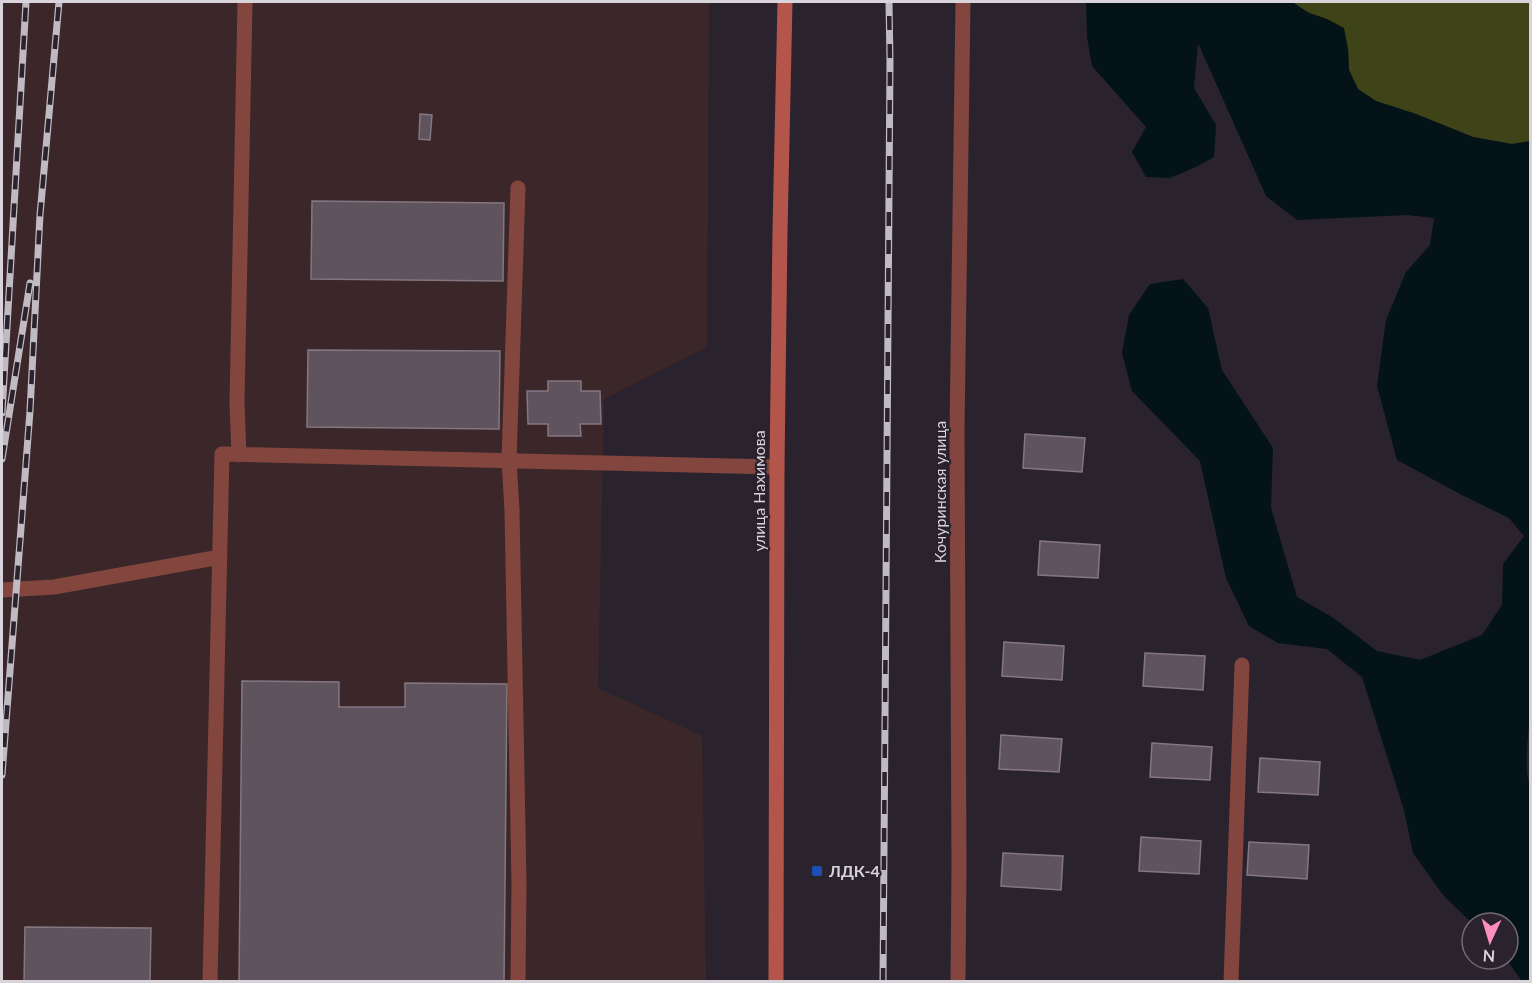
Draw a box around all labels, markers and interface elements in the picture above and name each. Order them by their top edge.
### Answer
street label: Кочуринская улица [930,421,949,563]
street label: улица Нахимова [749,430,768,552]
place label: ЛДК-4 [828,861,880,880]
marker: ЛДК-4 [810,864,824,878]
north arrow [1460,911,1520,971]
text: N [1482,947,1496,966]

